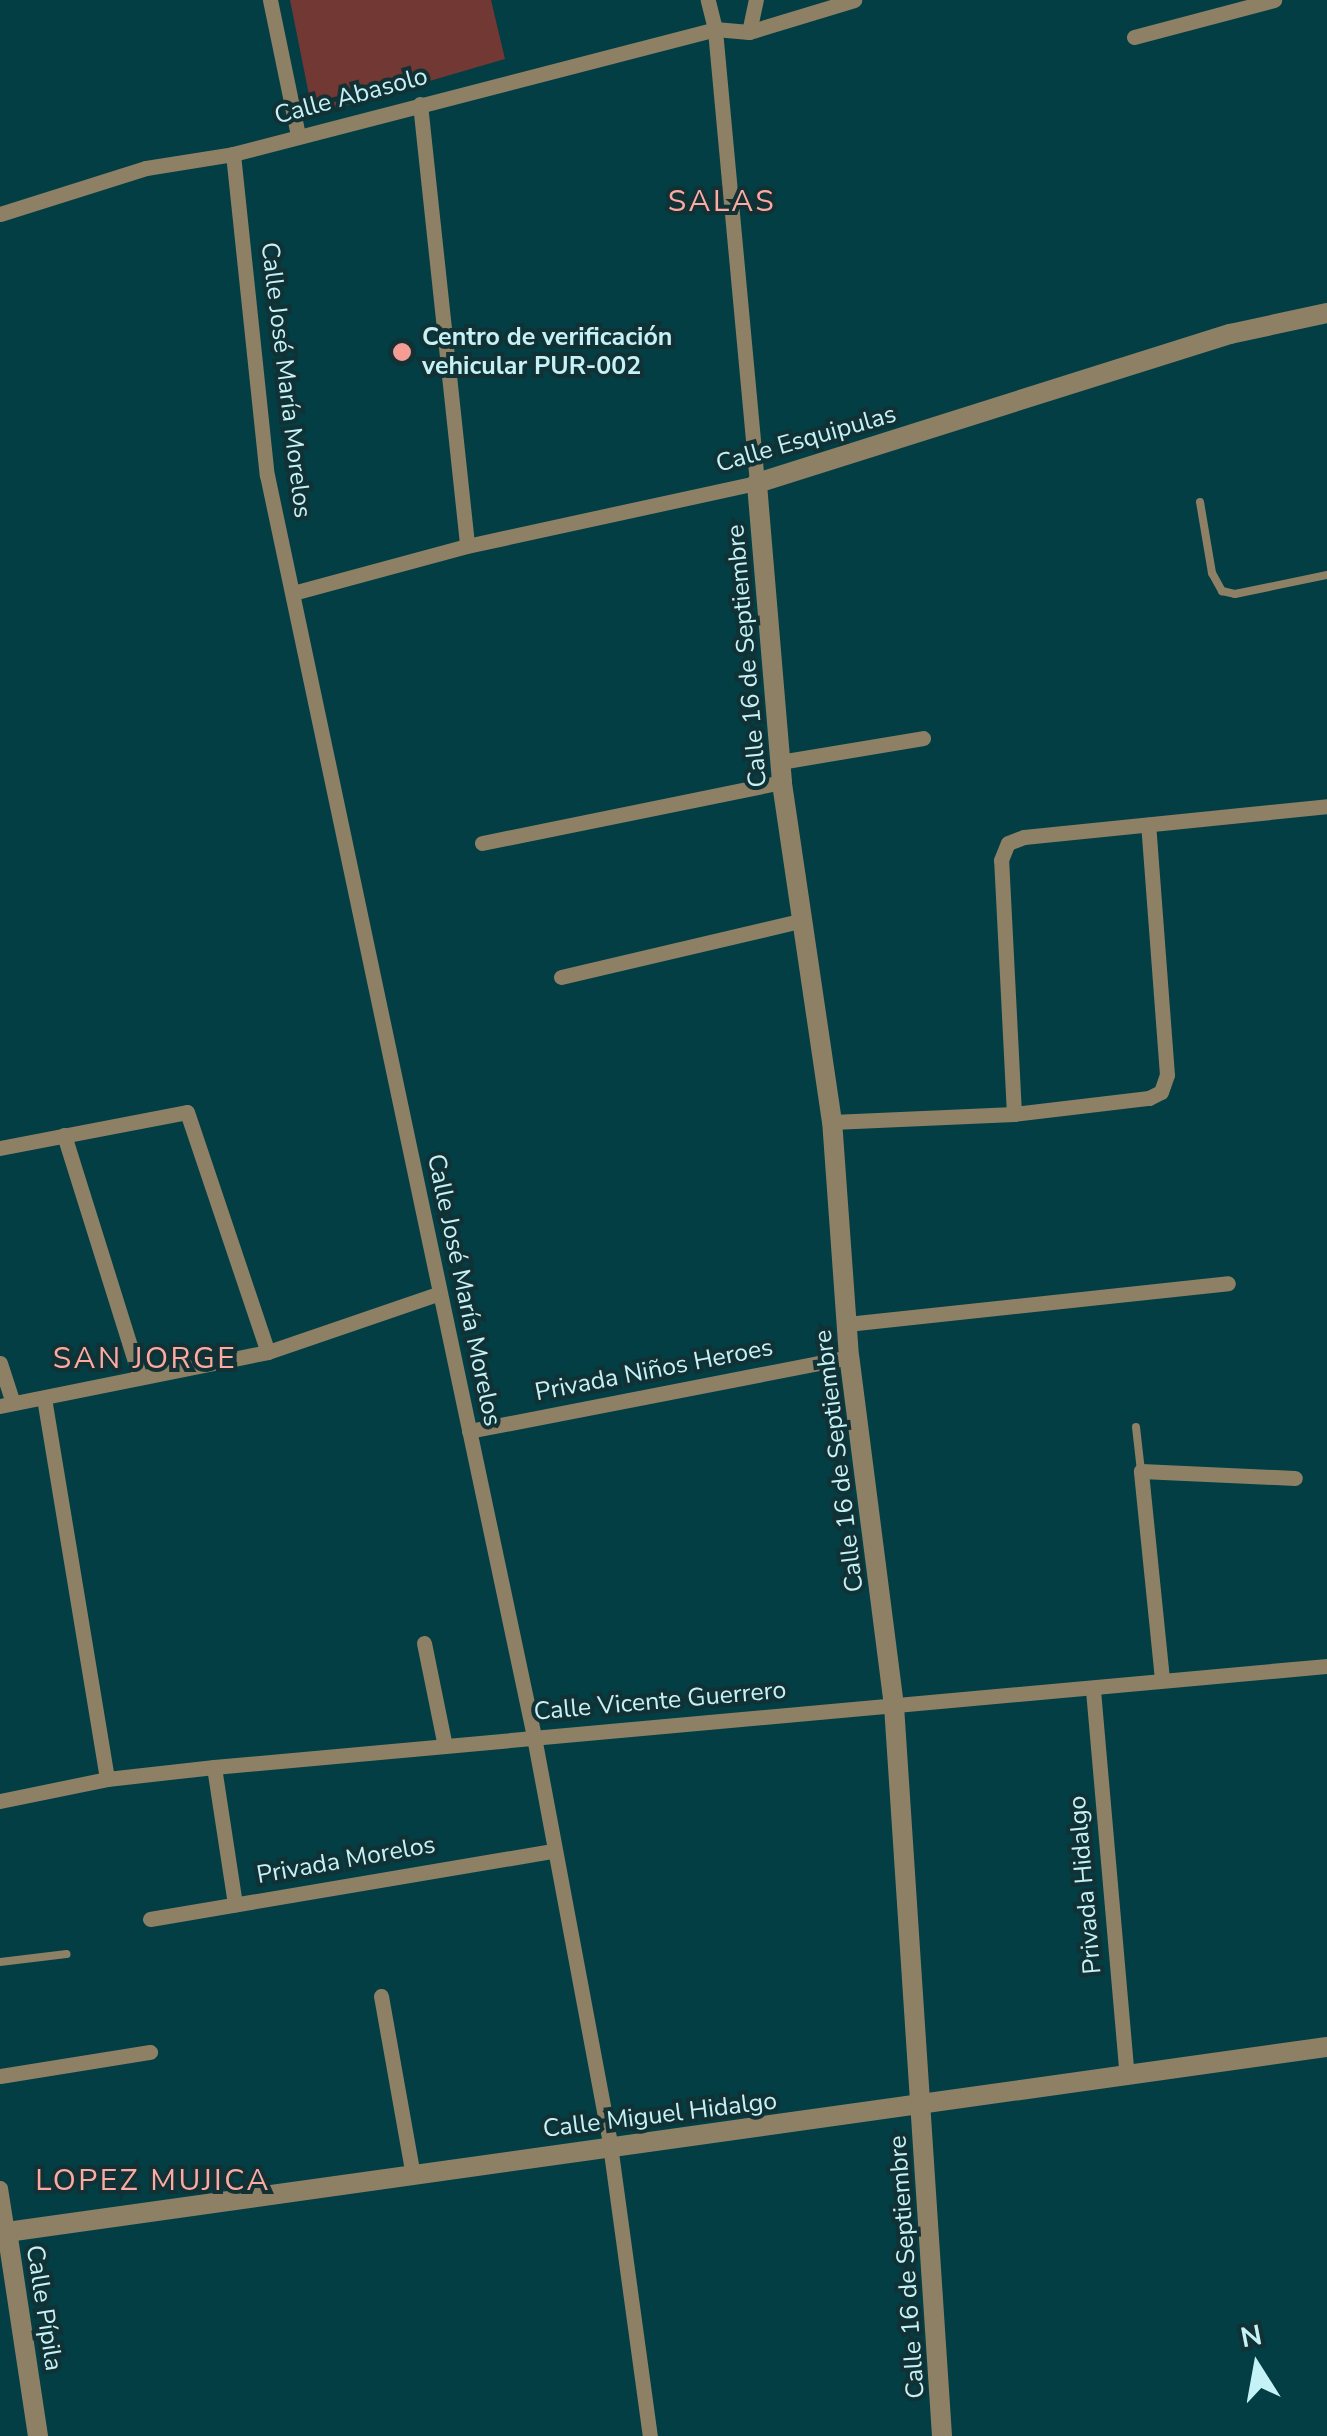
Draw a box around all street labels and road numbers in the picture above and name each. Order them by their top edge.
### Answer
street label: Calle Abasolo [271,61,431,131]
street label: Calle José María Morelos [254,240,318,520]
street label: Calle Esquipulas [712,399,900,479]
street label: Calle 16 de Septiembre [721,523,773,789]
street label: Calle José María Morelos [420,1151,508,1429]
street label: Calle 16 de Septiembre [808,1328,870,1594]
street label: Privada Niños Heroes [533,1332,775,1408]
street label: Calle Vicente Guerrero [532,1675,788,1727]
street label: Privada Hidalgo [1062,1795,1108,1975]
street label: Privada Morelos [254,1830,438,1890]
street label: Calle Miguel Hidalgo [541,2086,779,2144]
street label: Calle 16 de Septiembre [883,2134,931,2400]
street label: Calle Pípila [19,2243,69,2373]

